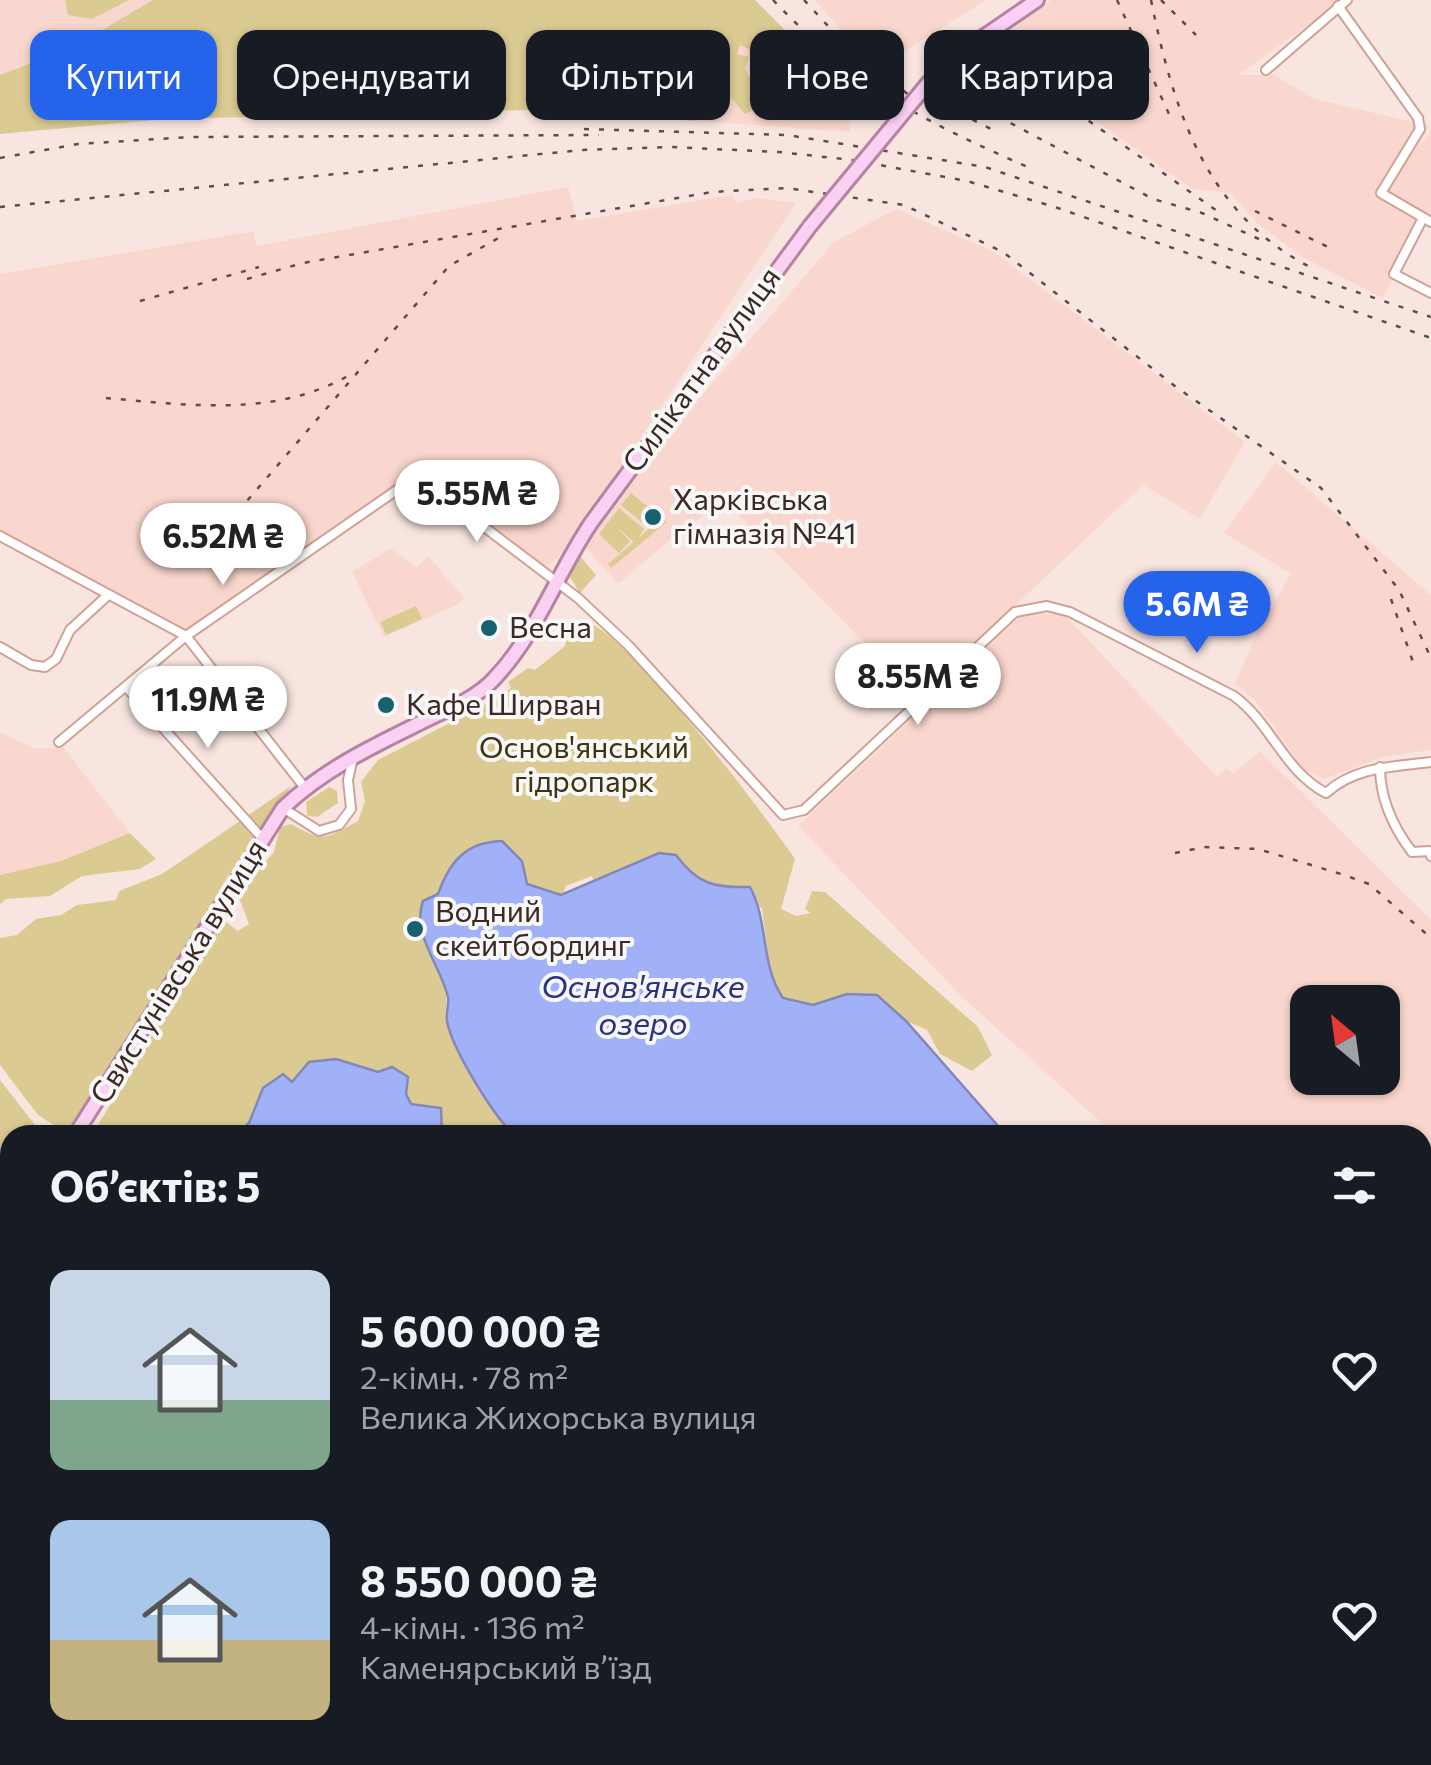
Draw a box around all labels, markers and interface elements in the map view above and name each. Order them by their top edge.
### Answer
chip: Купити [30,30,217,120]
chip: Орендувати [237,30,506,120]
chip: Фільтри [526,30,730,120]
chip: Нове [750,30,904,120]
chip: Квартира [924,30,1149,120]
street label: Силікатна вулиця [613,259,787,479]
pin: 5.55M ₴ [385,460,569,545]
text: 5.55M ₴ [416,472,538,512]
place label: Харківська гімназія №41 [673,479,857,550]
pin: 6.52M ₴ [131,503,315,588]
marker: Харківська гімназія №41 [642,506,664,528]
text: 6.52M ₴ [162,515,284,555]
pin: 5.6M ₴ [1116,571,1278,656]
text: 5.6M ₴ [1145,583,1249,623]
place label: Весна [509,607,592,644]
marker: Весна [478,617,500,639]
pin: 8.55M ₴ [826,643,1010,728]
text: 8.55M ₴ [857,655,979,695]
pin: 11.9M ₴ [116,666,300,751]
text: 11.9M ₴ [151,678,265,718]
place label: Кафе Ширван [406,684,602,721]
marker: Кафе Ширван [375,694,397,716]
park label: Основ'янський гідропарк [479,727,689,798]
street label: Свистунівська вулиця [80,832,273,1110]
place label: Водний скейтбординг [435,891,631,962]
marker: Водний скейтбординг [404,918,426,940]
water label: Основ'янське озеро [541,965,745,1042]
north arrow [1290,985,1400,1095]
map controls [1290,985,1400,1095]
icon: filters [1327,1158,1382,1213]
text: Об’єктів: 5 [50,1159,261,1211]
text: 5 600 000 ₴ [360,1304,600,1356]
icon: home [130,1310,250,1430]
icon: heart [1327,1343,1382,1398]
text: 2-кімн. · 78 m² [360,1356,568,1396]
text: Велика Жихорська вулиця [360,1396,756,1436]
text: 8 550 000 ₴ [360,1554,597,1606]
icon: home [130,1560,250,1680]
icon: heart [1327,1593,1382,1648]
text: 4-кімн. · 136 m² [360,1606,585,1646]
text: Каменярський в’їзд [360,1646,651,1686]

